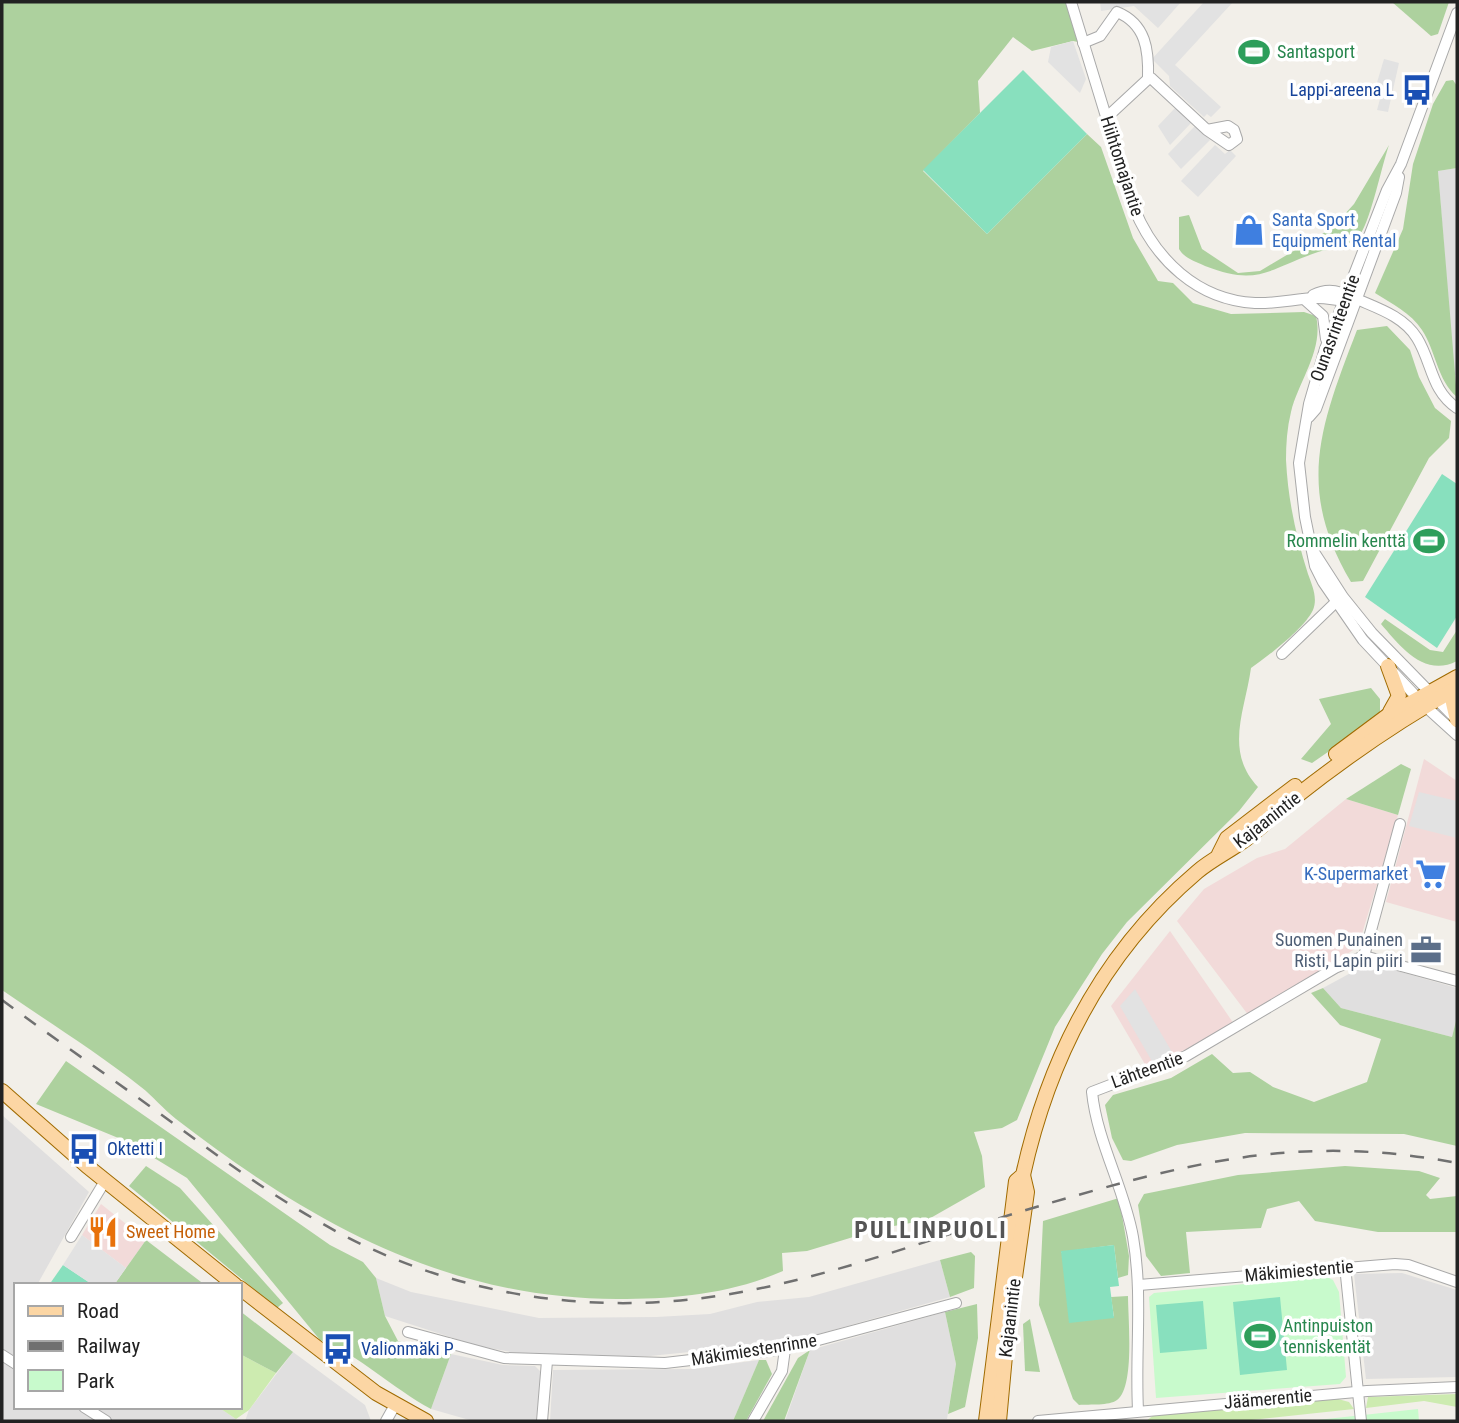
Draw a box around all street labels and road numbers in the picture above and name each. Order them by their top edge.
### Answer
street label: Hiihtomajantie [1096,113,1148,218]
street label: Ounasrinteentie [1305,272,1364,384]
street label: Kajaanintie [1229,787,1304,852]
street label: Lähteentie [1108,1047,1186,1092]
street label: Mäkimiestentie [1244,1255,1354,1286]
street label: Kajaanintie [994,1277,1025,1359]
street label: Mäkimiestenrinne [690,1329,818,1370]
street label: Jäämerentie [1223,1384,1313,1413]

